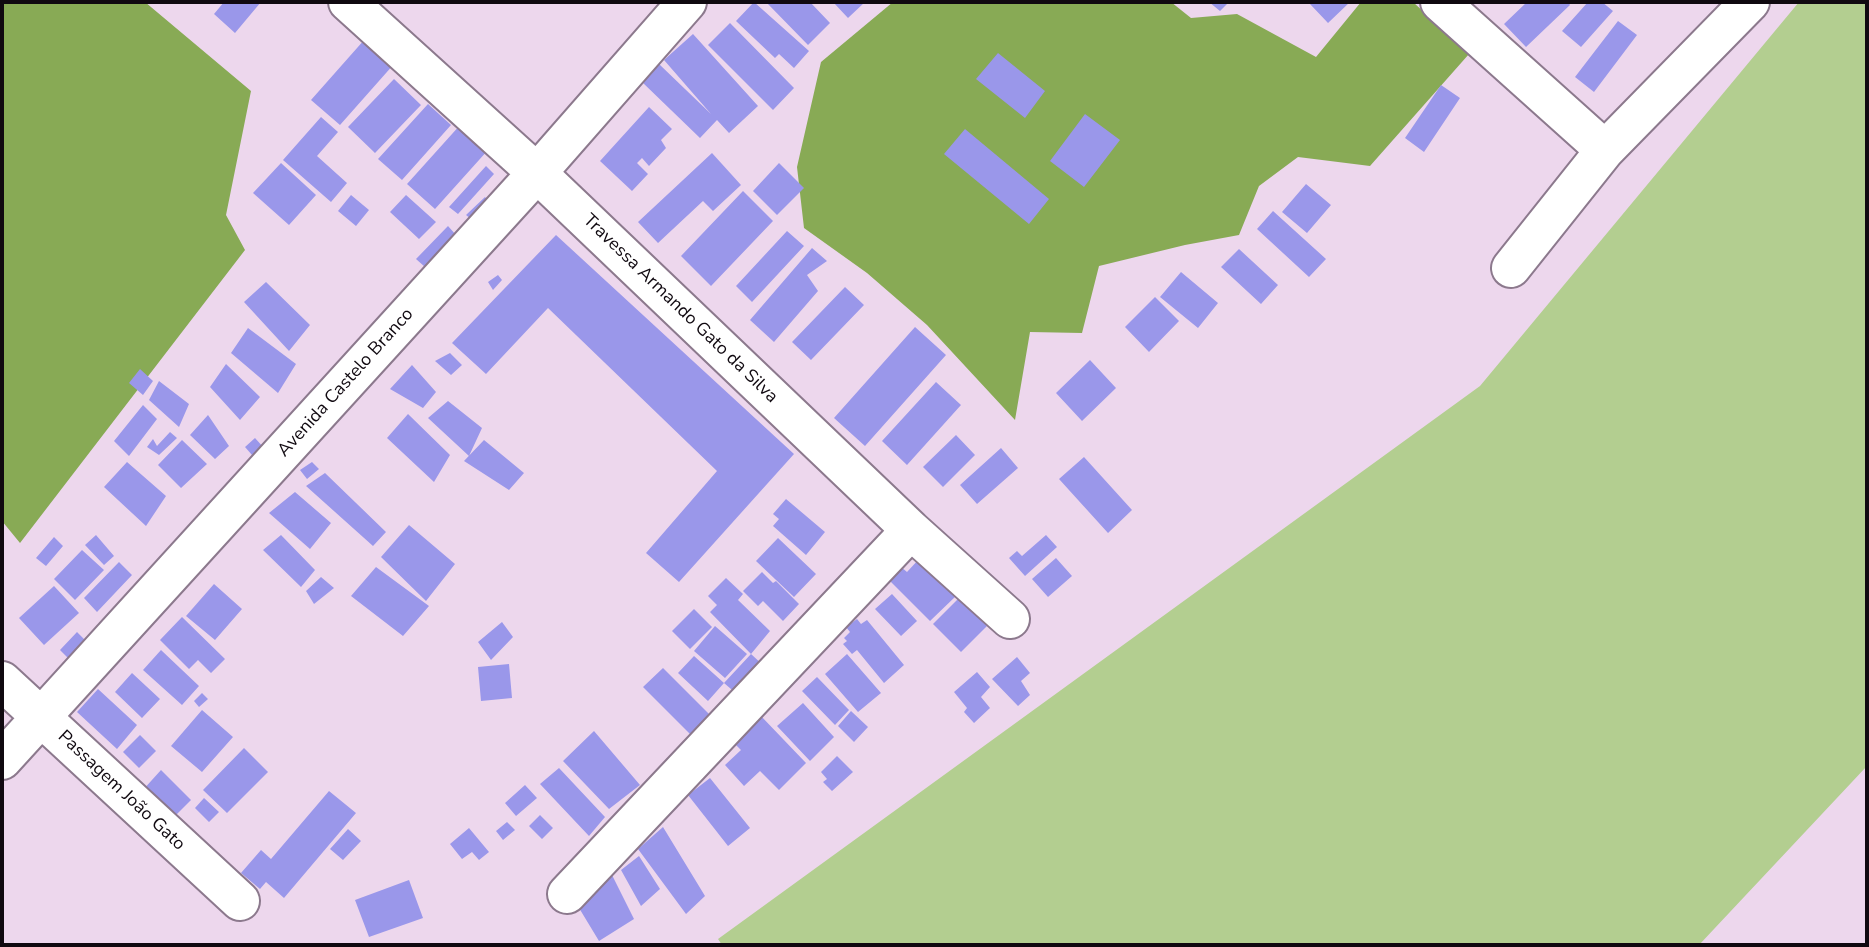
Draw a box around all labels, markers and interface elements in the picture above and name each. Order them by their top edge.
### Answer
street label: Travessa Armando Gato da Silva [578,210,782,408]
street label: Avenida Castelo Branco [274,304,418,462]
street label: Passagem João Gato [53,726,189,856]

